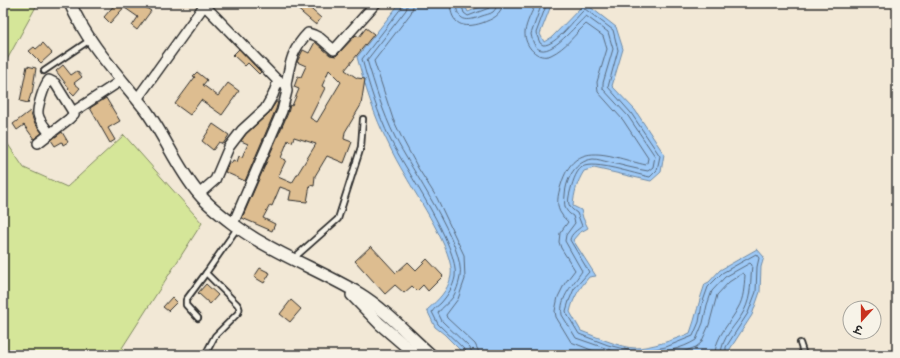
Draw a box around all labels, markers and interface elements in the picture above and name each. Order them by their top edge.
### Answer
north arrow [842,300,882,340]
text: उ [851,321,865,337]

